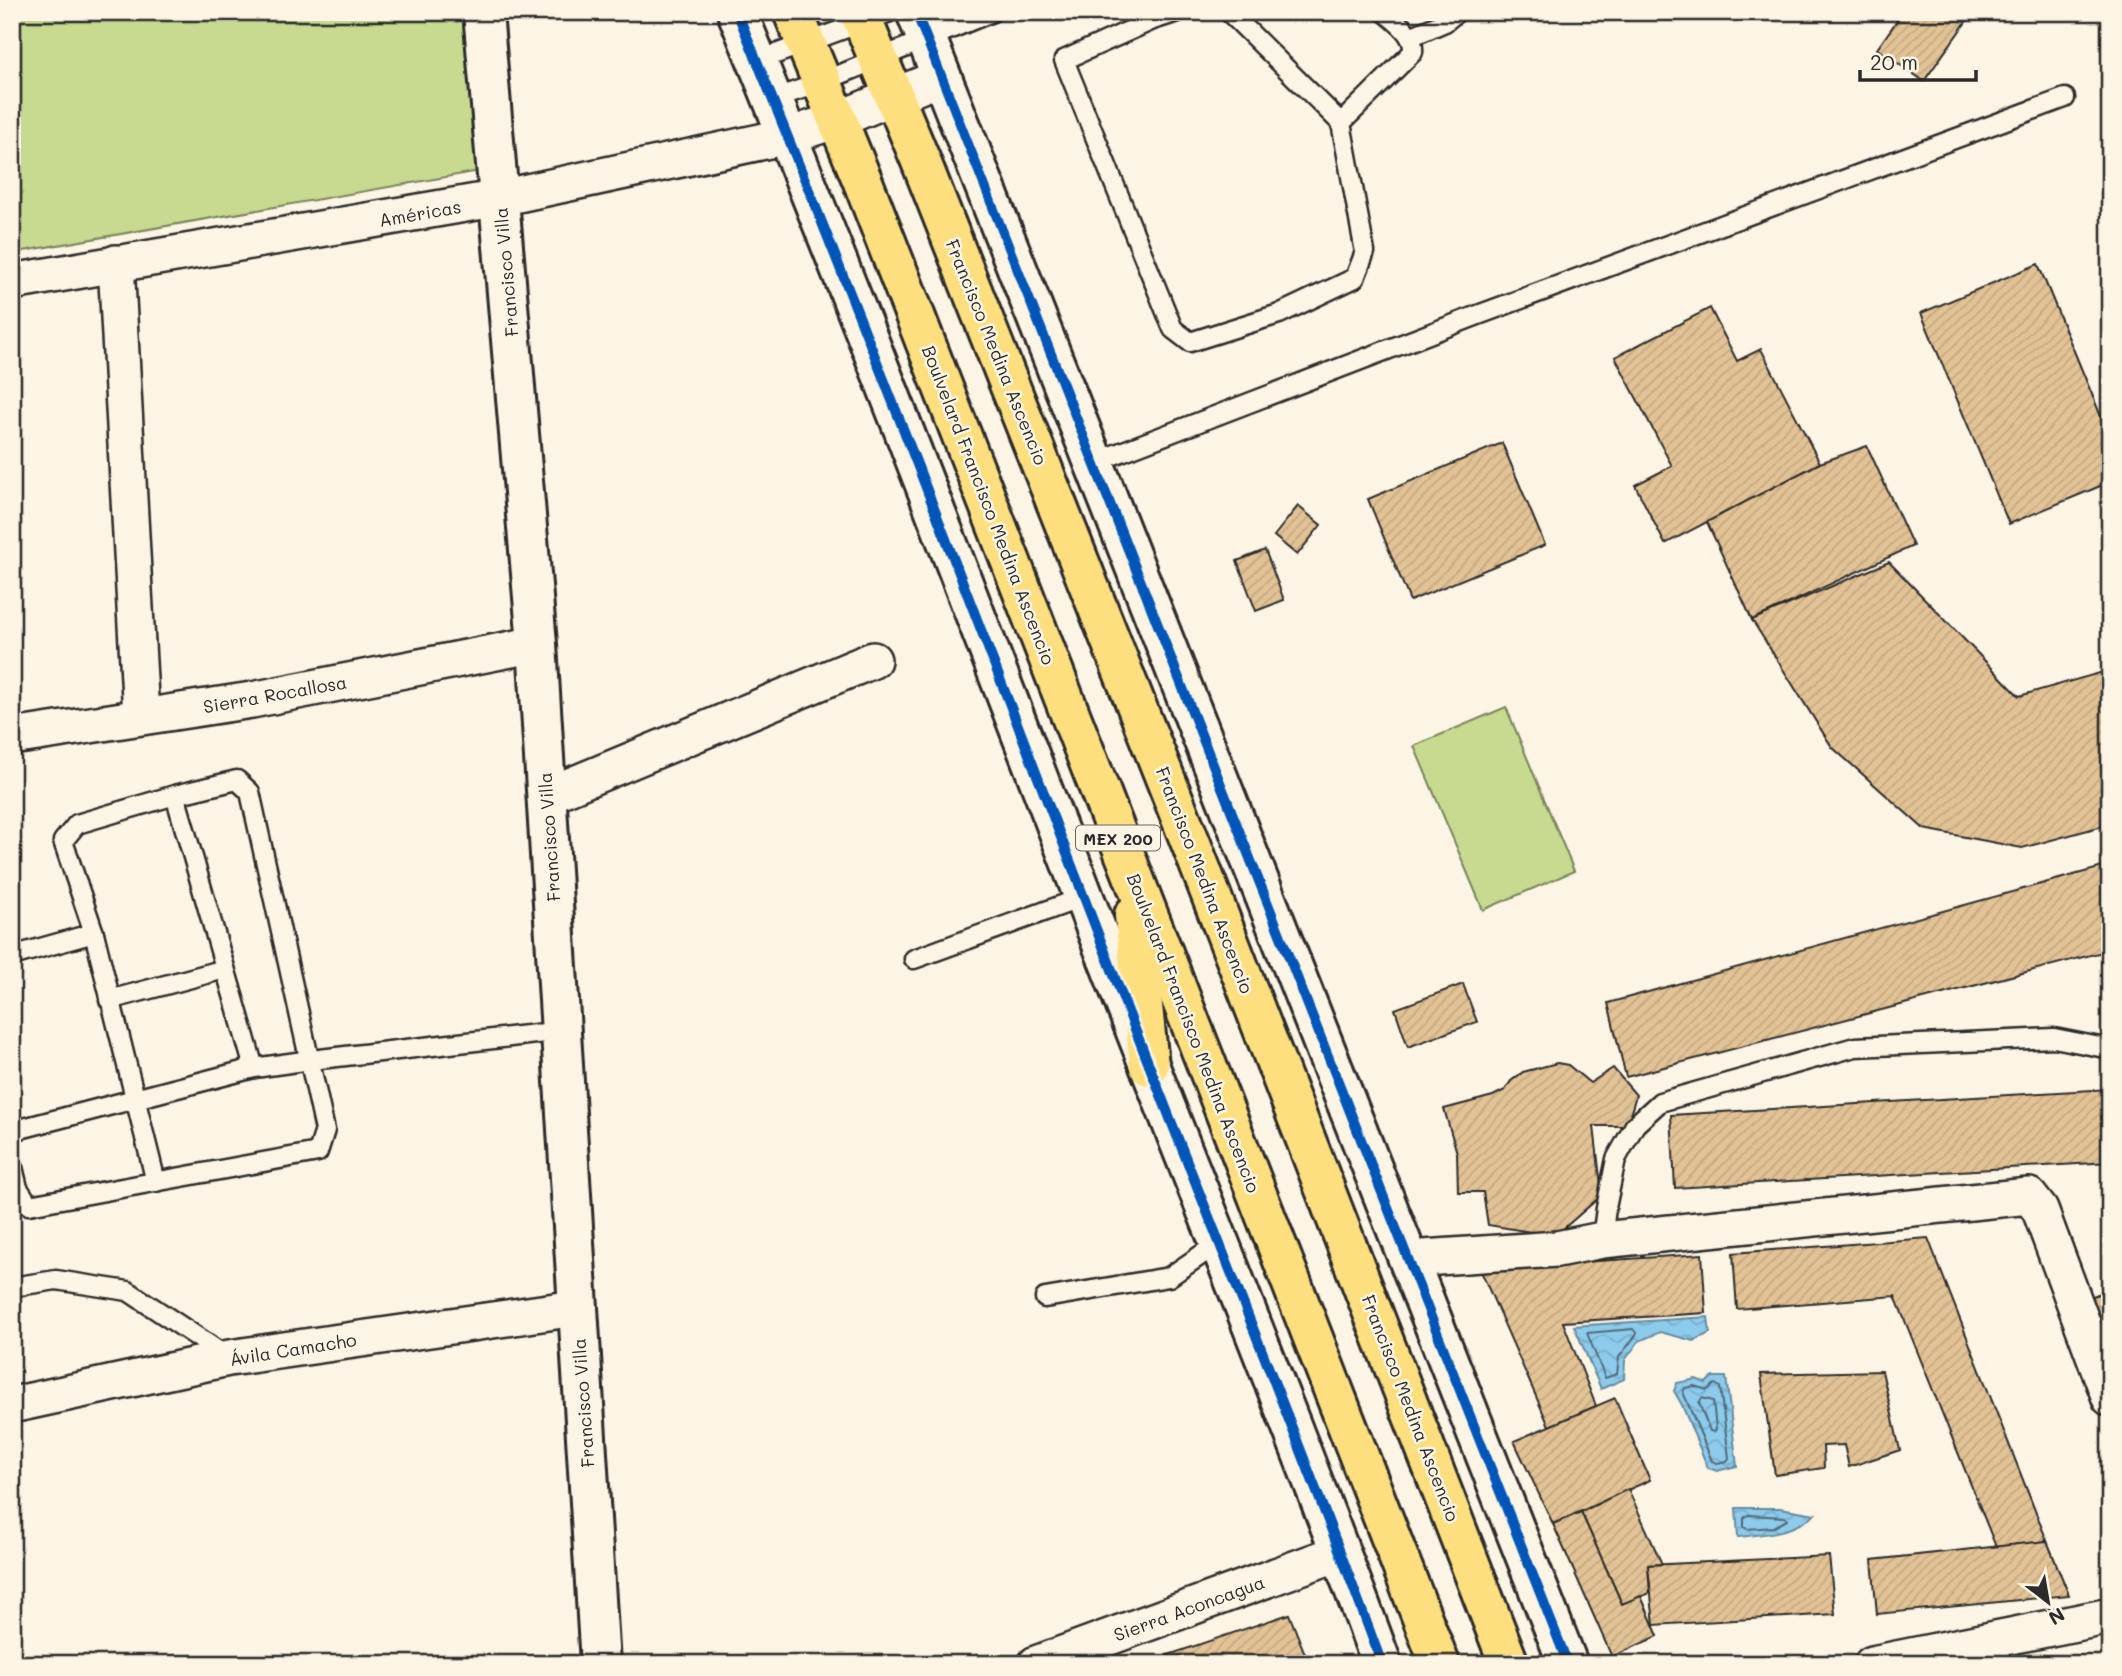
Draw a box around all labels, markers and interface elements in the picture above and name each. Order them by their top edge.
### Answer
scale bar [1860,38,1975,82]
text: 20 m [1870,48,1918,75]
street label: Américas [377,194,463,232]
street label: Francisco Villa [488,206,524,338]
street label: Francisco Medina Ascencio [941,236,1053,469]
street label: Boulvelard Francisco Medina Ascencio [917,342,1061,668]
street label: Sierra Rocallosa [201,670,349,718]
street label: Francisco Medina Ascencio [1151,763,1260,997]
street label: Francisco Villa [533,772,565,902]
road number: MEX 200 [1076,825,1160,850]
street label: Boulvelard Francisco Medina Ascencio [1122,870,1266,1196]
street label: Francisco Medina Ascencio [1357,1291,1466,1525]
street label: Ávila Camacho [228,1327,359,1371]
street label: Francisco Villa [567,1338,599,1468]
north arrow [2014,1568,2084,1638]
street label: Sierra Aconcagua [1110,1570,1268,1646]
text: N [2044,1603,2070,1631]

